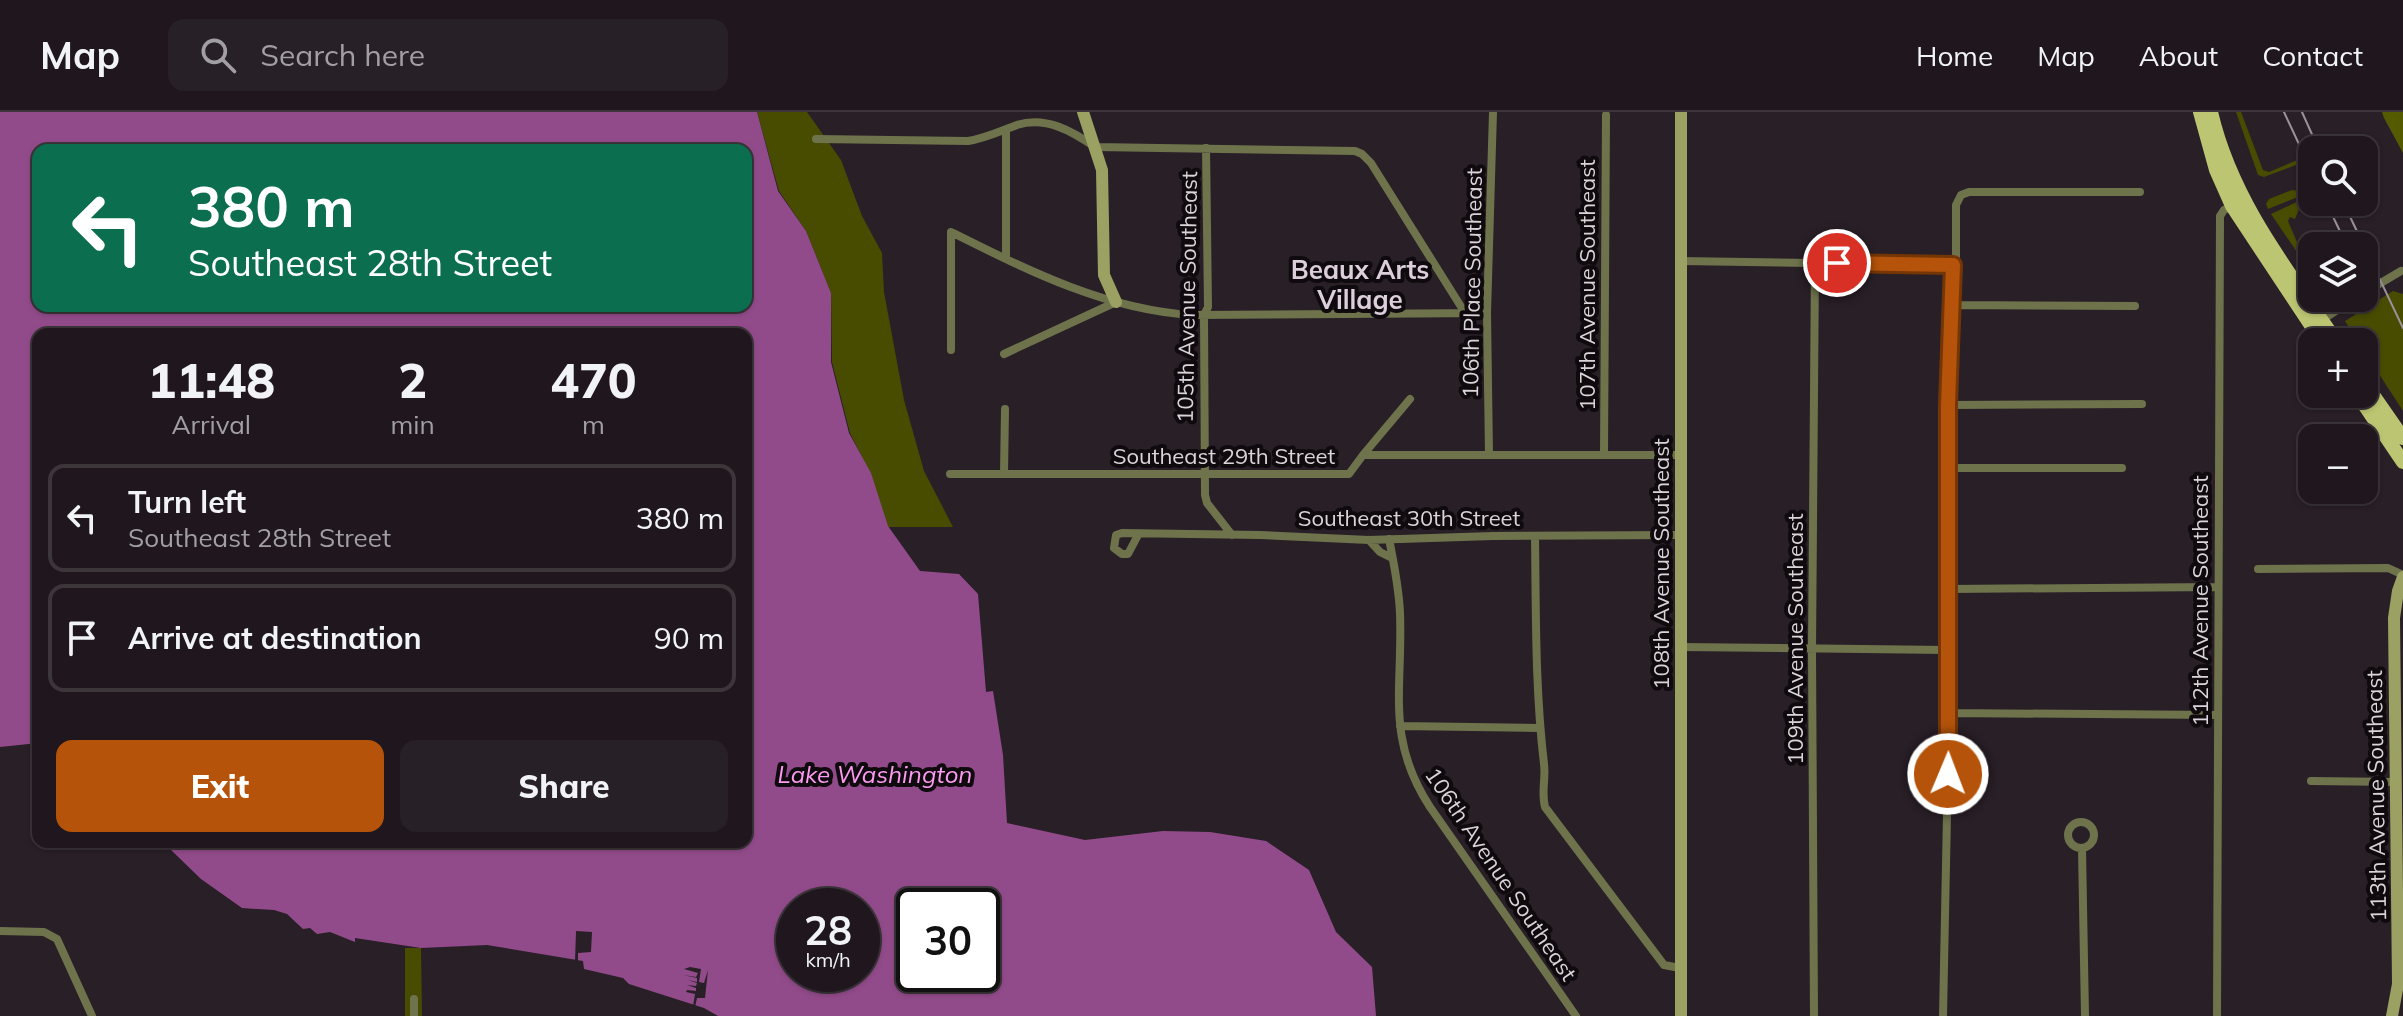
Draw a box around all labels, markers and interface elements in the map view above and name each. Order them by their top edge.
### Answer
search box [168,19,728,91]
text: Map [40,31,120,79]
icon: search [196,33,240,77]
text: Search here [260,36,425,74]
text: Home [1916,38,1993,73]
text: Map [2037,38,2095,73]
text: About [2139,38,2218,73]
text: Contact [2262,38,2363,73]
map controls [2298,136,2378,504]
button: search [2298,136,2378,216]
street label: 107th Avenue Southeast [1573,159,1601,411]
street label: 106th Place Southeast [1456,167,1488,398]
text: 380 m [188,171,355,241]
street label: 105th Avenue Southeast [1171,171,1203,423]
icon: left [56,176,160,280]
pin [1803,229,1871,297]
button: layers [2298,232,2378,312]
text: Southeast 28th Street [188,240,552,285]
icon: arrive [1815,241,1859,285]
district label: Beaux Arts Village [1291,253,1429,316]
button: + [2298,328,2378,408]
text: 11:48 [147,350,275,410]
text: 2 [398,350,427,410]
text: 470 [550,350,637,410]
text: Arrival [171,408,251,441]
text: min [391,408,435,441]
text: m [582,408,605,441]
button: − [2298,424,2378,504]
street label: 108th Avenue Southeast [1647,438,1675,690]
street label: Southeast 29th Street [1113,442,1336,470]
street label: 112th Avenue Southeast [2186,475,2214,727]
text: Turn left [128,483,246,521]
icon: left [60,496,104,540]
text: 380 m [636,499,724,537]
street label: Southeast 30th Street [1298,504,1521,532]
street label: 109th Avenue Southeast [1781,513,1809,765]
text: Southeast 28th Street [128,521,391,554]
icon: arrive [60,616,104,660]
text: Arrive at destination [128,619,422,657]
text: 90 m [654,619,724,657]
street label: 113th Avenue Southeast [2360,670,2392,922]
position arrow [1906,732,1990,816]
button: Exit [56,740,384,832]
button: Share [400,740,728,832]
water label: Lake Washington [778,759,972,789]
street label: 106th Avenue Southeast [1419,762,1583,986]
speed limit sign: 30 [896,888,1000,992]
text: 28 [804,905,852,955]
text: km/h [805,947,851,972]

